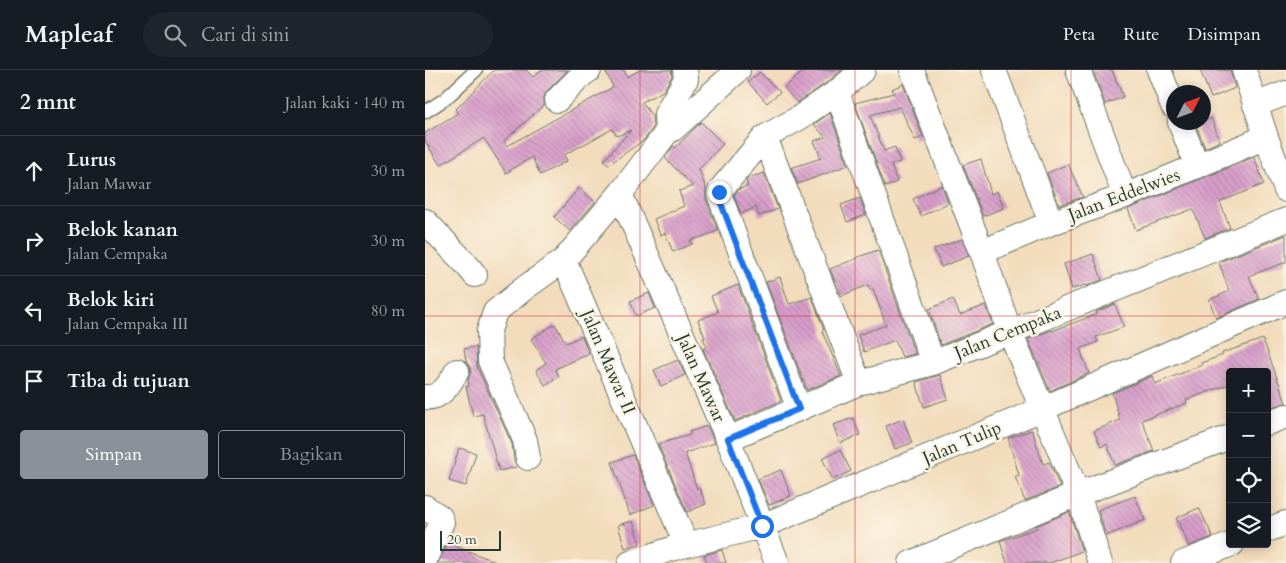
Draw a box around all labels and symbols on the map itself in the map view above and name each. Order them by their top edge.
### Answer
north arrow [1166,85,1211,130]
street label: Jalan Eddelwies [1062,162,1184,229]
route end [708,181,731,204]
street label: Jalan Cempaka [948,300,1065,367]
street label: Jalan Mawar II [573,303,641,418]
street label: Jalan Mawar [669,327,732,427]
street label: Jalan Tulip [916,415,1005,472]
route start [751,515,774,538]
scale bar [440,528,501,551]

